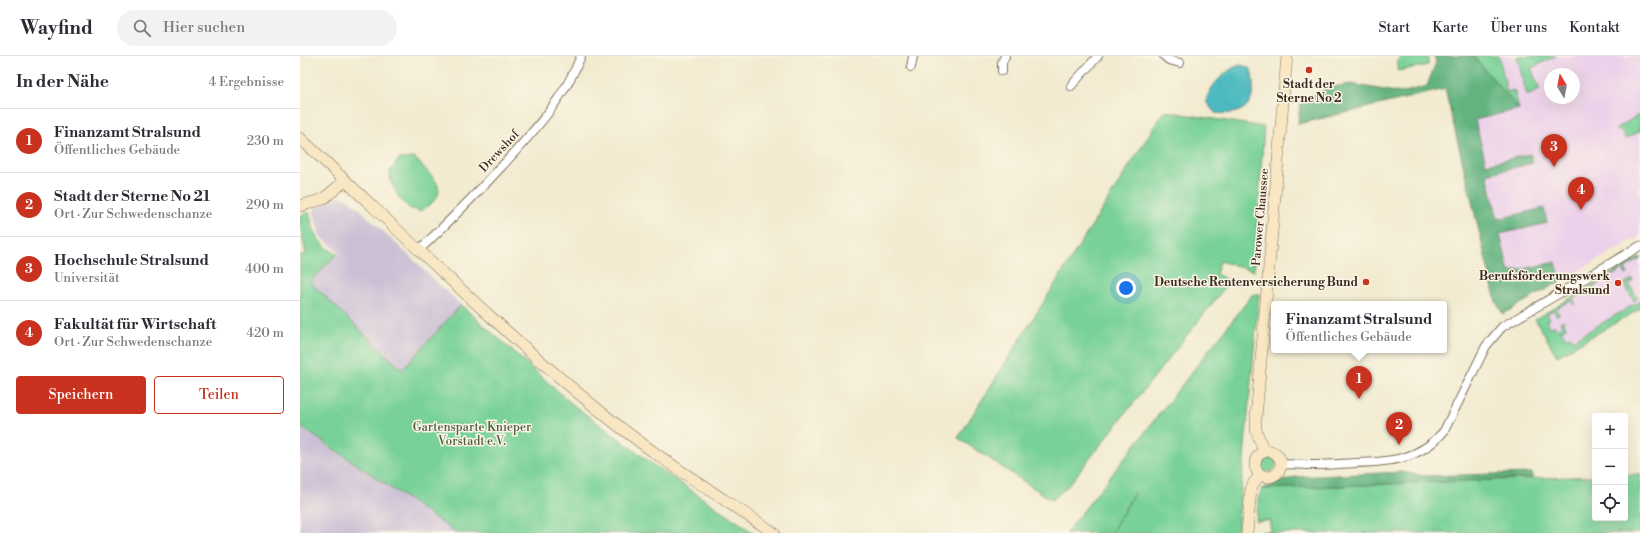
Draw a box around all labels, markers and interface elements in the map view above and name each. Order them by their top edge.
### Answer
search box [117,10,397,46]
text: Wayfind [20,16,93,40]
icon: search [131,17,153,39]
text: Hier suchen [163,18,245,37]
text: Start [1378,19,1410,37]
text: Karte [1432,19,1468,37]
text: Über uns [1490,19,1547,37]
text: Kontakt [1569,19,1620,37]
marker: Stadt der Sterne No 2 [1304,65,1314,75]
north arrow [1544,68,1580,104]
text: In der Nähe [16,71,109,93]
text: 4 Ergebnisse [209,74,284,90]
place label: Stadt der Sterne No 2 [1276,77,1342,106]
text: Finanzamt Stralsund [54,123,201,142]
street label: Drewshof [476,127,523,176]
text: 1 [26,133,32,149]
text: 230 m [247,133,284,149]
pin: 3 [1541,134,1567,167]
text: Öffentliches Gebäude [54,142,180,158]
street label: Parower Chaussee [1249,168,1272,267]
pin: 4 [1568,177,1594,210]
text: Stadt der Sterne No 21 [54,187,210,206]
text: 2 [25,197,33,213]
text: 290 m [246,197,284,213]
text: Ort · Zur Schwedenschanze [54,206,212,222]
text: Hochschule Stralsund [54,251,209,270]
text: 3 [25,261,33,277]
text: 400 m [245,261,284,277]
place label: Berufsförderungswerk Stralsund [1479,269,1611,298]
text: Universität [54,270,120,286]
place label: Deutsche Rentenversicherung Bund [1154,275,1358,290]
marker: Deutsche Rentenversicherung Bund [1361,277,1371,287]
your location [1116,278,1136,298]
marker: Berufsförderungswerk Stralsund [1613,278,1623,288]
popup [1271,301,1447,353]
text: Finanzamt Stralsund [1286,310,1432,329]
text: Fakultät für Wirtschaft [54,315,216,334]
text: 4 [25,325,33,341]
text: 420 m [246,325,284,341]
text: Öffentliches Gebäude [1286,329,1412,345]
text: Ort · Zur Schwedenschanze [54,334,212,350]
pin: 1 [1346,366,1372,399]
button: Speichern [16,376,146,414]
button: Teilen [154,376,284,414]
pin: 2 [1386,412,1412,445]
map controls [1592,413,1628,521]
button: + [1592,413,1628,449]
park label: Gartensparte Knieper Vorstadt e.V. [413,420,531,449]
button: − [1592,449,1628,485]
button: locate [1592,485,1628,521]

